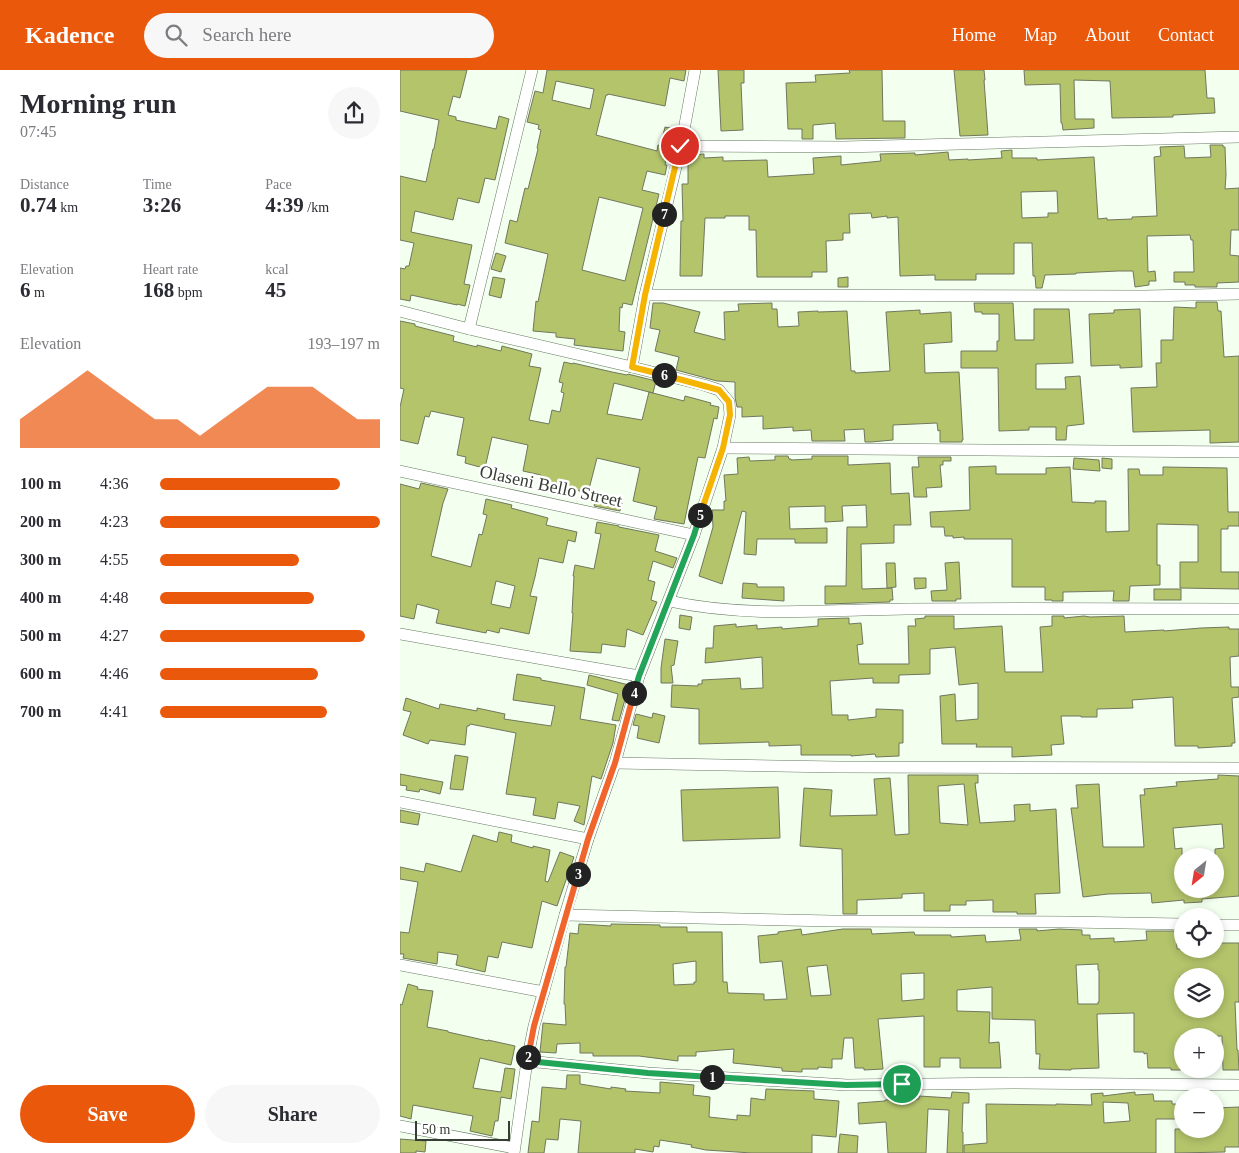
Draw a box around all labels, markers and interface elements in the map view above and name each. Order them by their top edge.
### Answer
search box [144,13,494,58]
icon: search [162,21,190,49]
text: Kadence [25,22,114,48]
text: Search here [202,24,291,45]
text: Home [952,25,996,45]
text: Map [1024,25,1057,45]
text: About [1085,25,1130,45]
text: Contact [1158,25,1214,45]
button: share [328,87,380,139]
text: Morning run [20,88,176,119]
text: 07:45 [20,123,56,140]
pin [659,125,701,167]
icon: check [666,132,694,160]
text: Distance [20,177,69,192]
text: Time [143,177,172,192]
text: Pace [265,177,292,192]
text: 0.74 [20,193,57,217]
text: 3:26 [143,193,181,217]
text: 4:39 [265,193,304,217]
text: km [57,200,78,215]
text: /km [304,200,329,215]
pin: 7 [652,202,676,226]
text: 7 [661,207,668,222]
text: Elevation [20,262,74,277]
text: Heart rate [143,262,198,277]
text: kcal [265,262,289,277]
text: 6 [20,278,31,302]
text: 168 [143,278,174,302]
text: 45 [265,278,286,302]
text: m [31,285,45,300]
text: bpm [174,285,203,300]
text: Elevation [20,335,81,352]
text: 193–197 m [308,335,380,352]
pin: 6 [652,362,676,388]
text: 6 [661,368,668,383]
street label: Olaseni Bello Street [478,461,624,511]
text: 100 m [20,475,61,492]
text: 4:36 [100,475,128,492]
pin: 5 [688,502,712,528]
text: 5 [697,508,704,523]
text: 200 m [20,513,61,530]
text: 4:23 [100,513,128,530]
text: 300 m [20,551,61,568]
text: 4:55 [100,551,128,568]
text: 400 m [20,589,61,606]
text: 4:48 [100,589,128,606]
text: 500 m [20,627,61,644]
text: 4:27 [100,627,128,644]
text: 600 m [20,665,61,682]
text: 4:46 [100,665,128,682]
pin: 4 [622,680,646,706]
text: 4 [631,686,638,701]
text: 700 m [20,703,61,720]
text: 4:41 [100,703,128,720]
north arrow [1174,848,1224,898]
map controls [1174,848,1224,1138]
pin: 3 [566,862,590,886]
text: 3 [575,867,582,882]
button: locate [1174,908,1224,958]
button: layers [1174,968,1224,1018]
button: + [1174,1028,1224,1078]
pin: 2 [516,1044,540,1070]
text: 2 [525,1050,532,1065]
pin [881,1063,923,1105]
pin: 1 [700,1064,724,1090]
text: 1 [709,1070,716,1085]
icon: arrive [888,1070,916,1098]
button: Save [20,1085,195,1143]
button: Share [205,1085,380,1143]
button: − [1174,1088,1224,1138]
scale bar [415,1118,510,1141]
text: 50 m [422,1122,450,1137]

